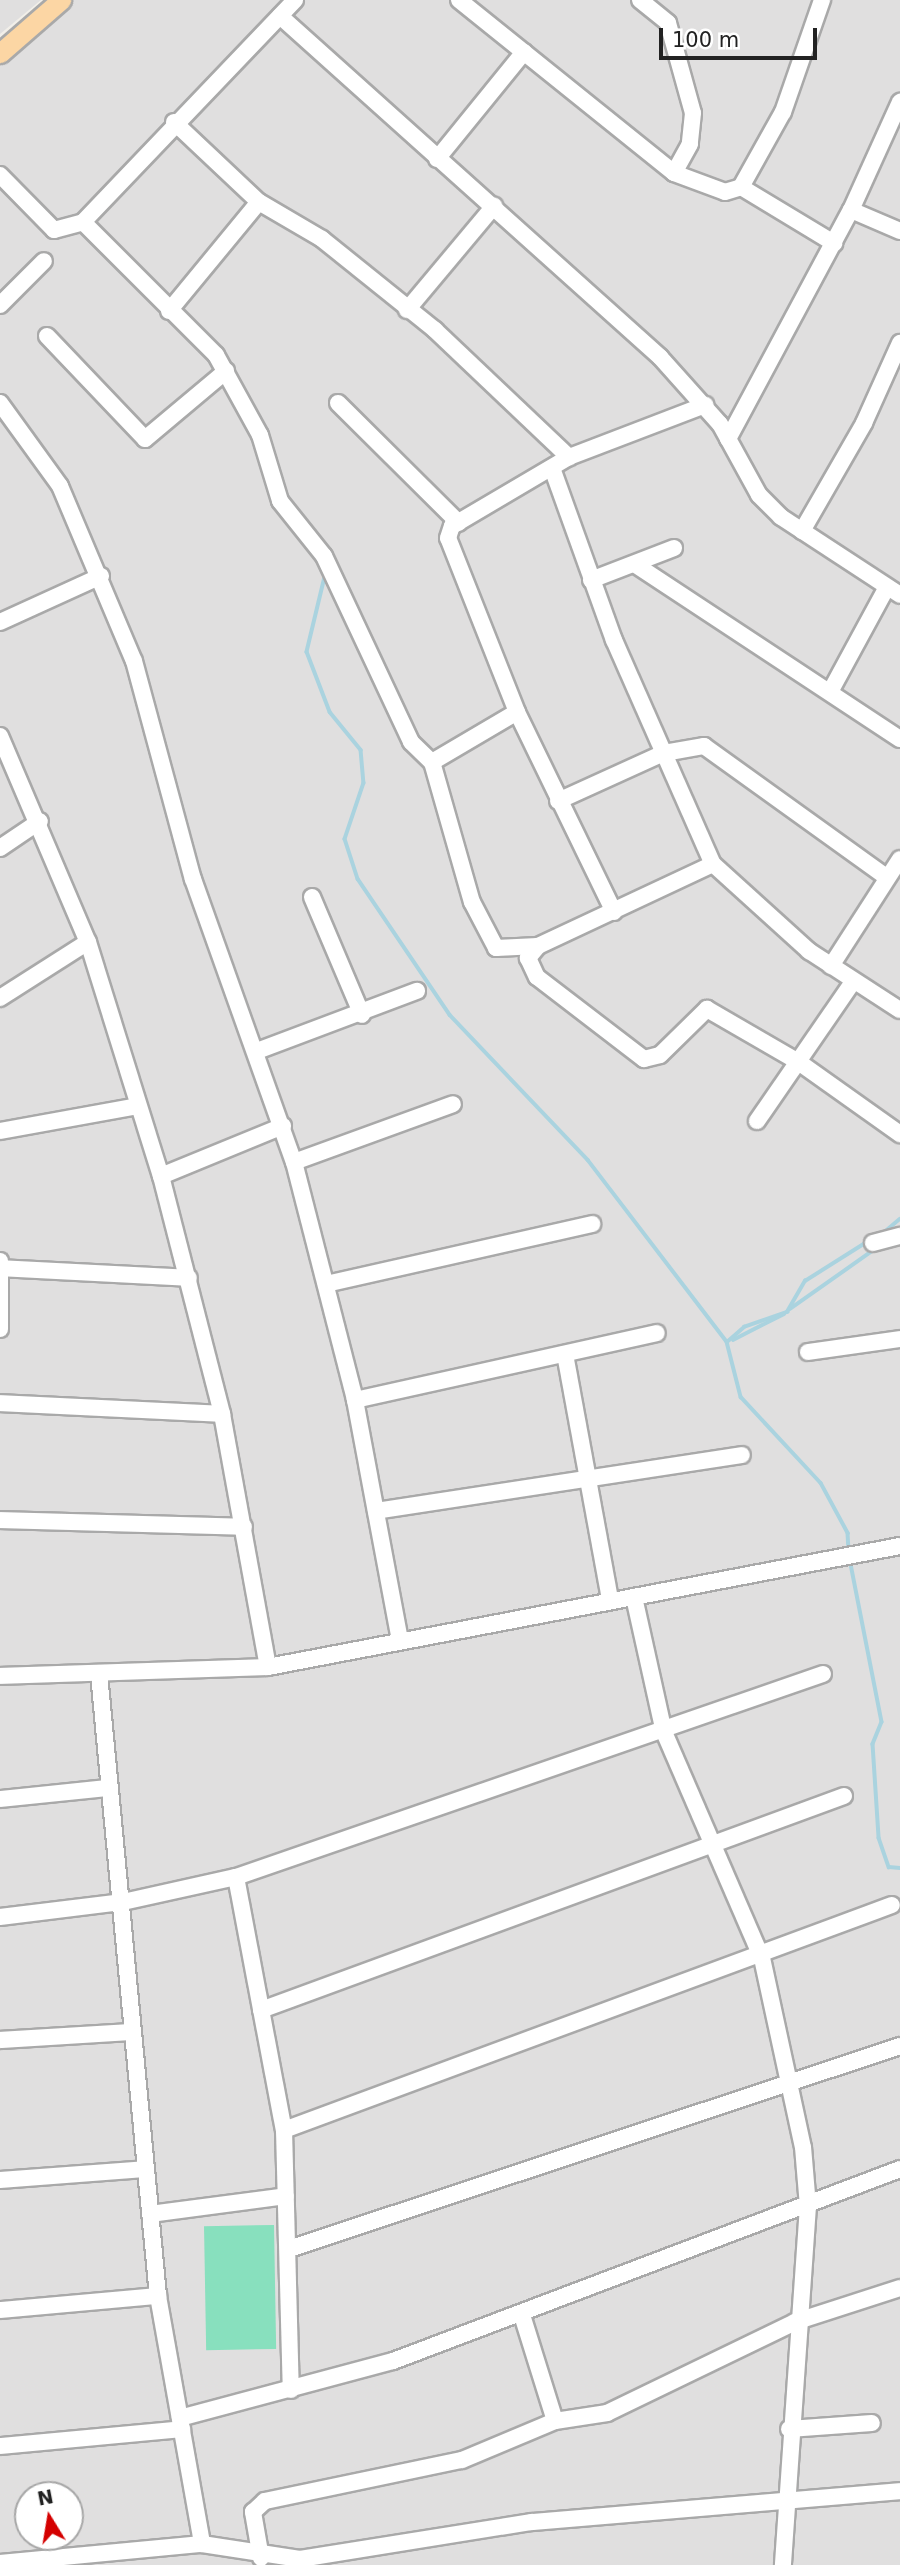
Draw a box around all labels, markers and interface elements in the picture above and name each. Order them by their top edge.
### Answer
scale bar [662,14,820,58]
text: 100 m [672,28,739,52]
north arrow [14,2481,84,2551]
text: N [35,2485,55,2510]

